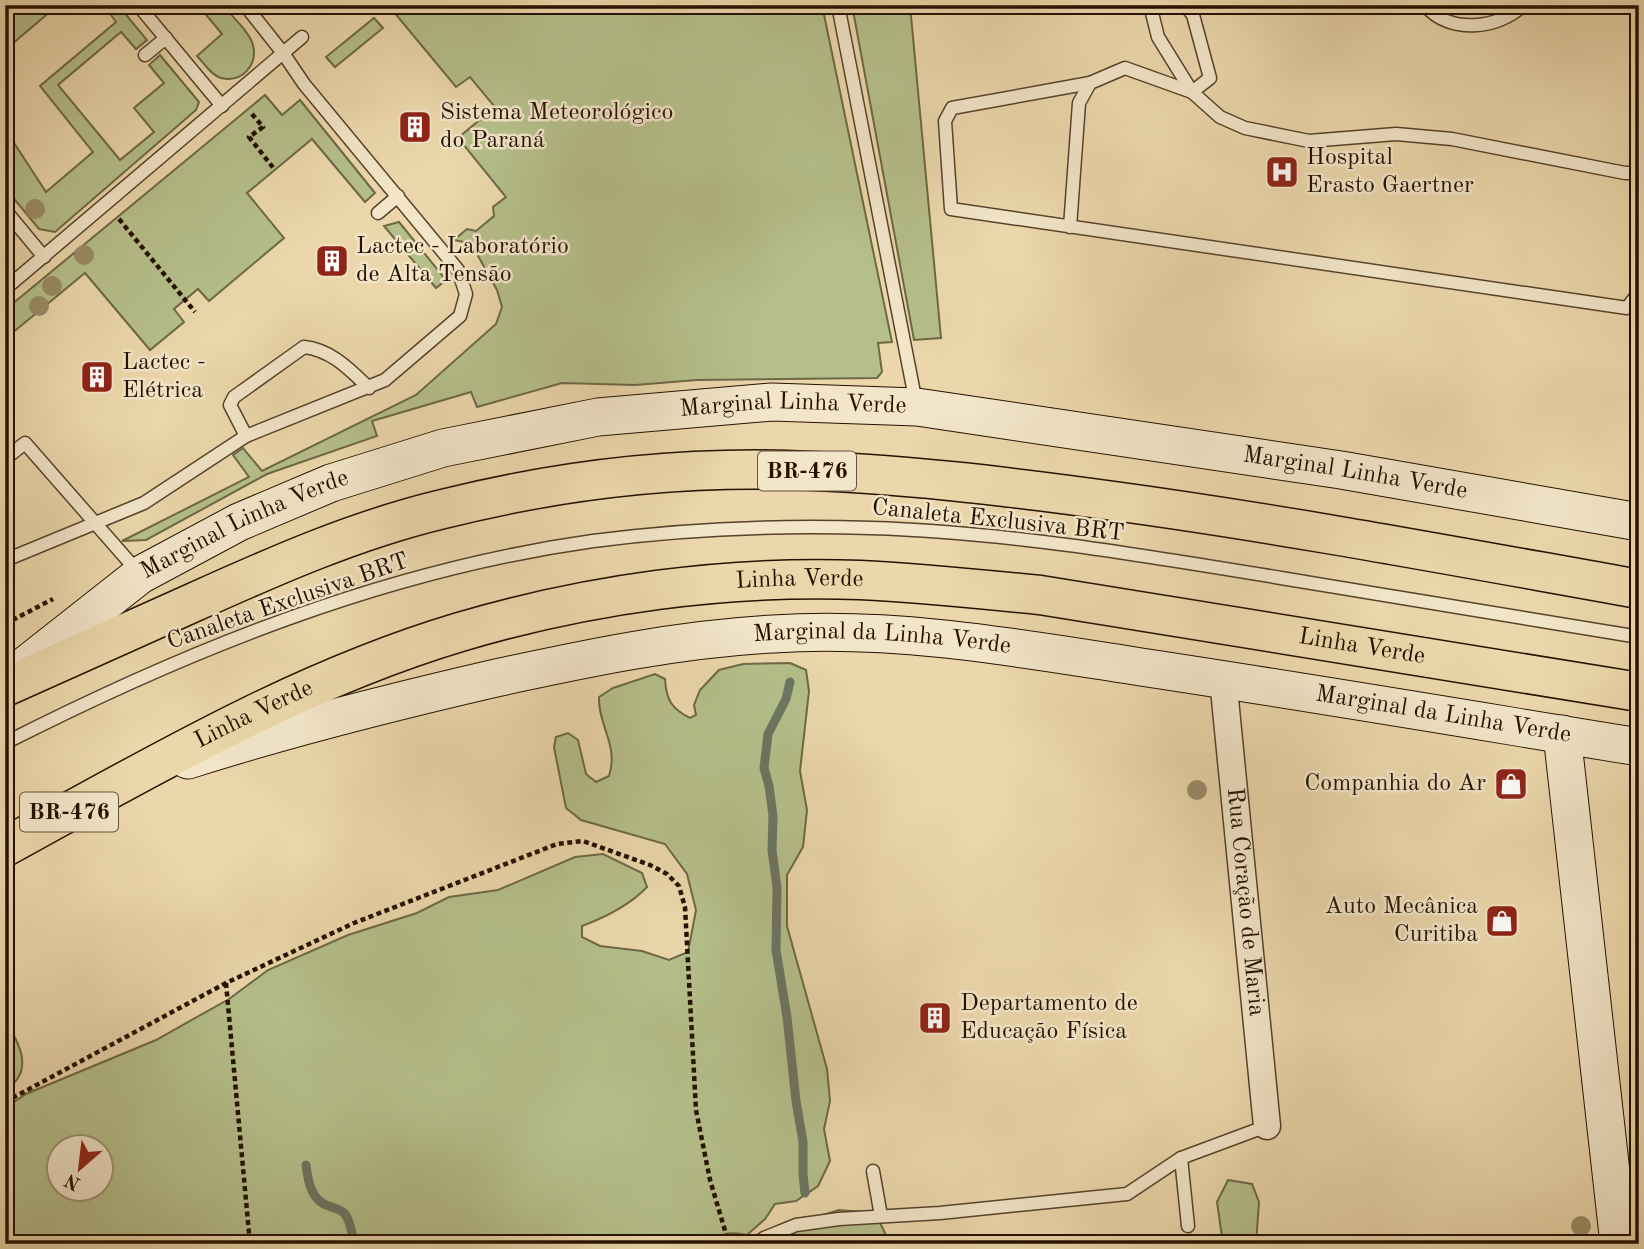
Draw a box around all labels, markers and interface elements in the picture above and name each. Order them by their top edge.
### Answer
place label: Sistema Meteorológico do Paraná [440,101,673,153]
building icon: Sistema Meteorológico do Paraná [396,108,434,146]
place label: Hospital Erasto Gaertner [1306,146,1474,198]
hospital icon: Hospital Erasto Gaertner [1263,153,1301,191]
place label: Lactec - Laboratório de Alta Tensão [356,235,569,287]
building icon: Lactec - Laboratório de Alta Tensão [313,242,351,280]
place label: Lactec - Elétrica [122,351,206,403]
building icon: Lactec - Elétrica [78,358,116,396]
street label: Marginal Linha Verde [679,390,907,422]
street label: Marginal Linha Verde [1241,444,1469,504]
road number: BR-476 [758,452,856,491]
street label: Marginal Linha Verde [137,466,352,584]
street label: Canaleta Exclusiva BRT [871,496,1125,546]
street label: Canaleta Exclusiva BRT [164,549,412,655]
street label: Linha Verde [735,567,864,594]
street label: Marginal da Linha Verde [752,620,1012,659]
street label: Linha Verde [1297,625,1427,669]
street label: Linha Verde [191,676,317,754]
street label: Marginal da Linha Verde [1314,682,1573,748]
shop icon: Companhia do Ar [1492,765,1530,803]
place label: Companhia do Ar [1304,772,1486,796]
street label: Rua Coração de Maria [1222,786,1268,1018]
road number: BR-476 [20,792,118,832]
place label: Auto Mecânica Curitiba [1325,895,1478,947]
shop icon: Auto Mecânica Curitiba [1483,902,1521,940]
place label: Departamento de Educação Física [960,992,1138,1044]
building icon: Departamento de Educação Física [916,999,954,1037]
north arrow [46,1134,116,1204]
text: N [62,1169,84,1193]

